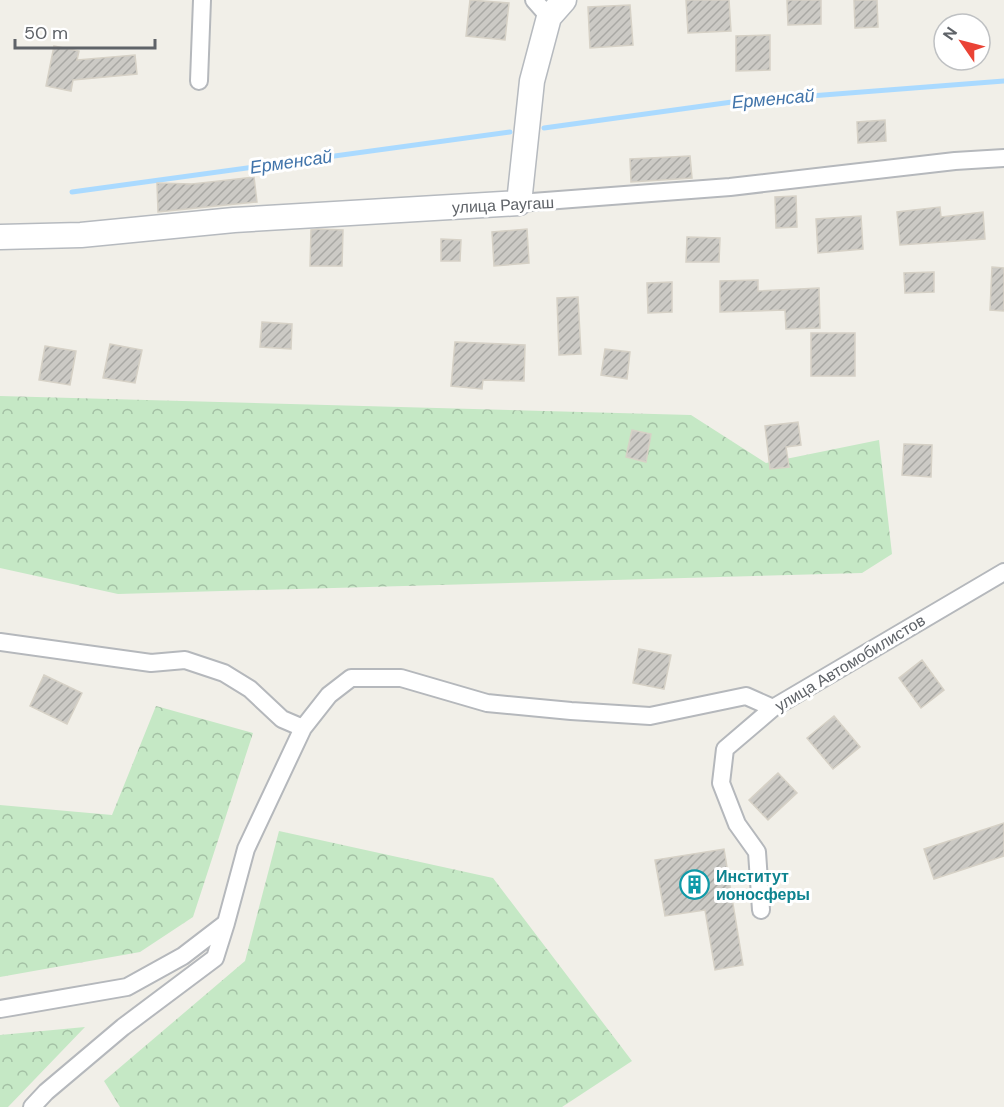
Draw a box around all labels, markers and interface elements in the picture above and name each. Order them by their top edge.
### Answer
scale bar [15,12,154,50]
north arrow [932,12,992,72]
text: 50 m [24,21,68,45]
text: N [938,23,962,44]
water label: Ерменсай [731,83,815,115]
water label: Ерменсай [248,144,334,180]
street label: улица Раугаш [451,192,555,218]
street label: улица Автомобилистов [771,610,929,716]
place label: Институт ионосферы [716,866,810,905]
building icon: Институт ионосферы [679,869,711,901]

